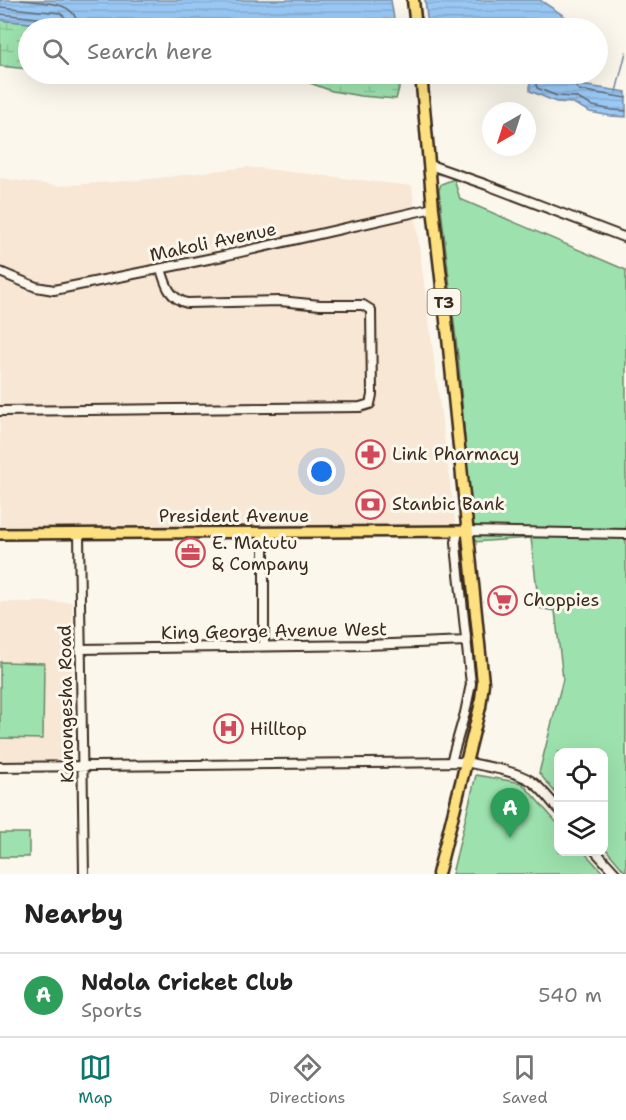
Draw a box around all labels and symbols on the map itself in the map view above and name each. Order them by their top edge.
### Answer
north arrow [482,102,536,156]
street label: Makoli Avenue [148,217,278,267]
road number: T3 [428,289,460,315]
pharmacy icon: Link Pharmacy [355,438,387,470]
place label: Link Pharmacy [392,442,519,466]
your location [307,457,336,486]
bank icon: Stanbic Bank [355,488,387,520]
place label: Stanbic Bank [392,492,505,516]
street label: President Avenue [159,504,309,528]
place label: E. Matutu & Company [212,531,309,576]
office icon: E. Matutu & Company [175,537,207,569]
supermarket icon: Choppies [486,584,518,616]
place label: Choppies [523,588,599,612]
street label: King George Avenue West [161,617,387,645]
street label: Kanongesha Road [53,625,79,783]
hospital icon: Hilltop [213,713,245,745]
place label: Hilltop [250,717,307,741]
pin: A [490,788,530,838]

